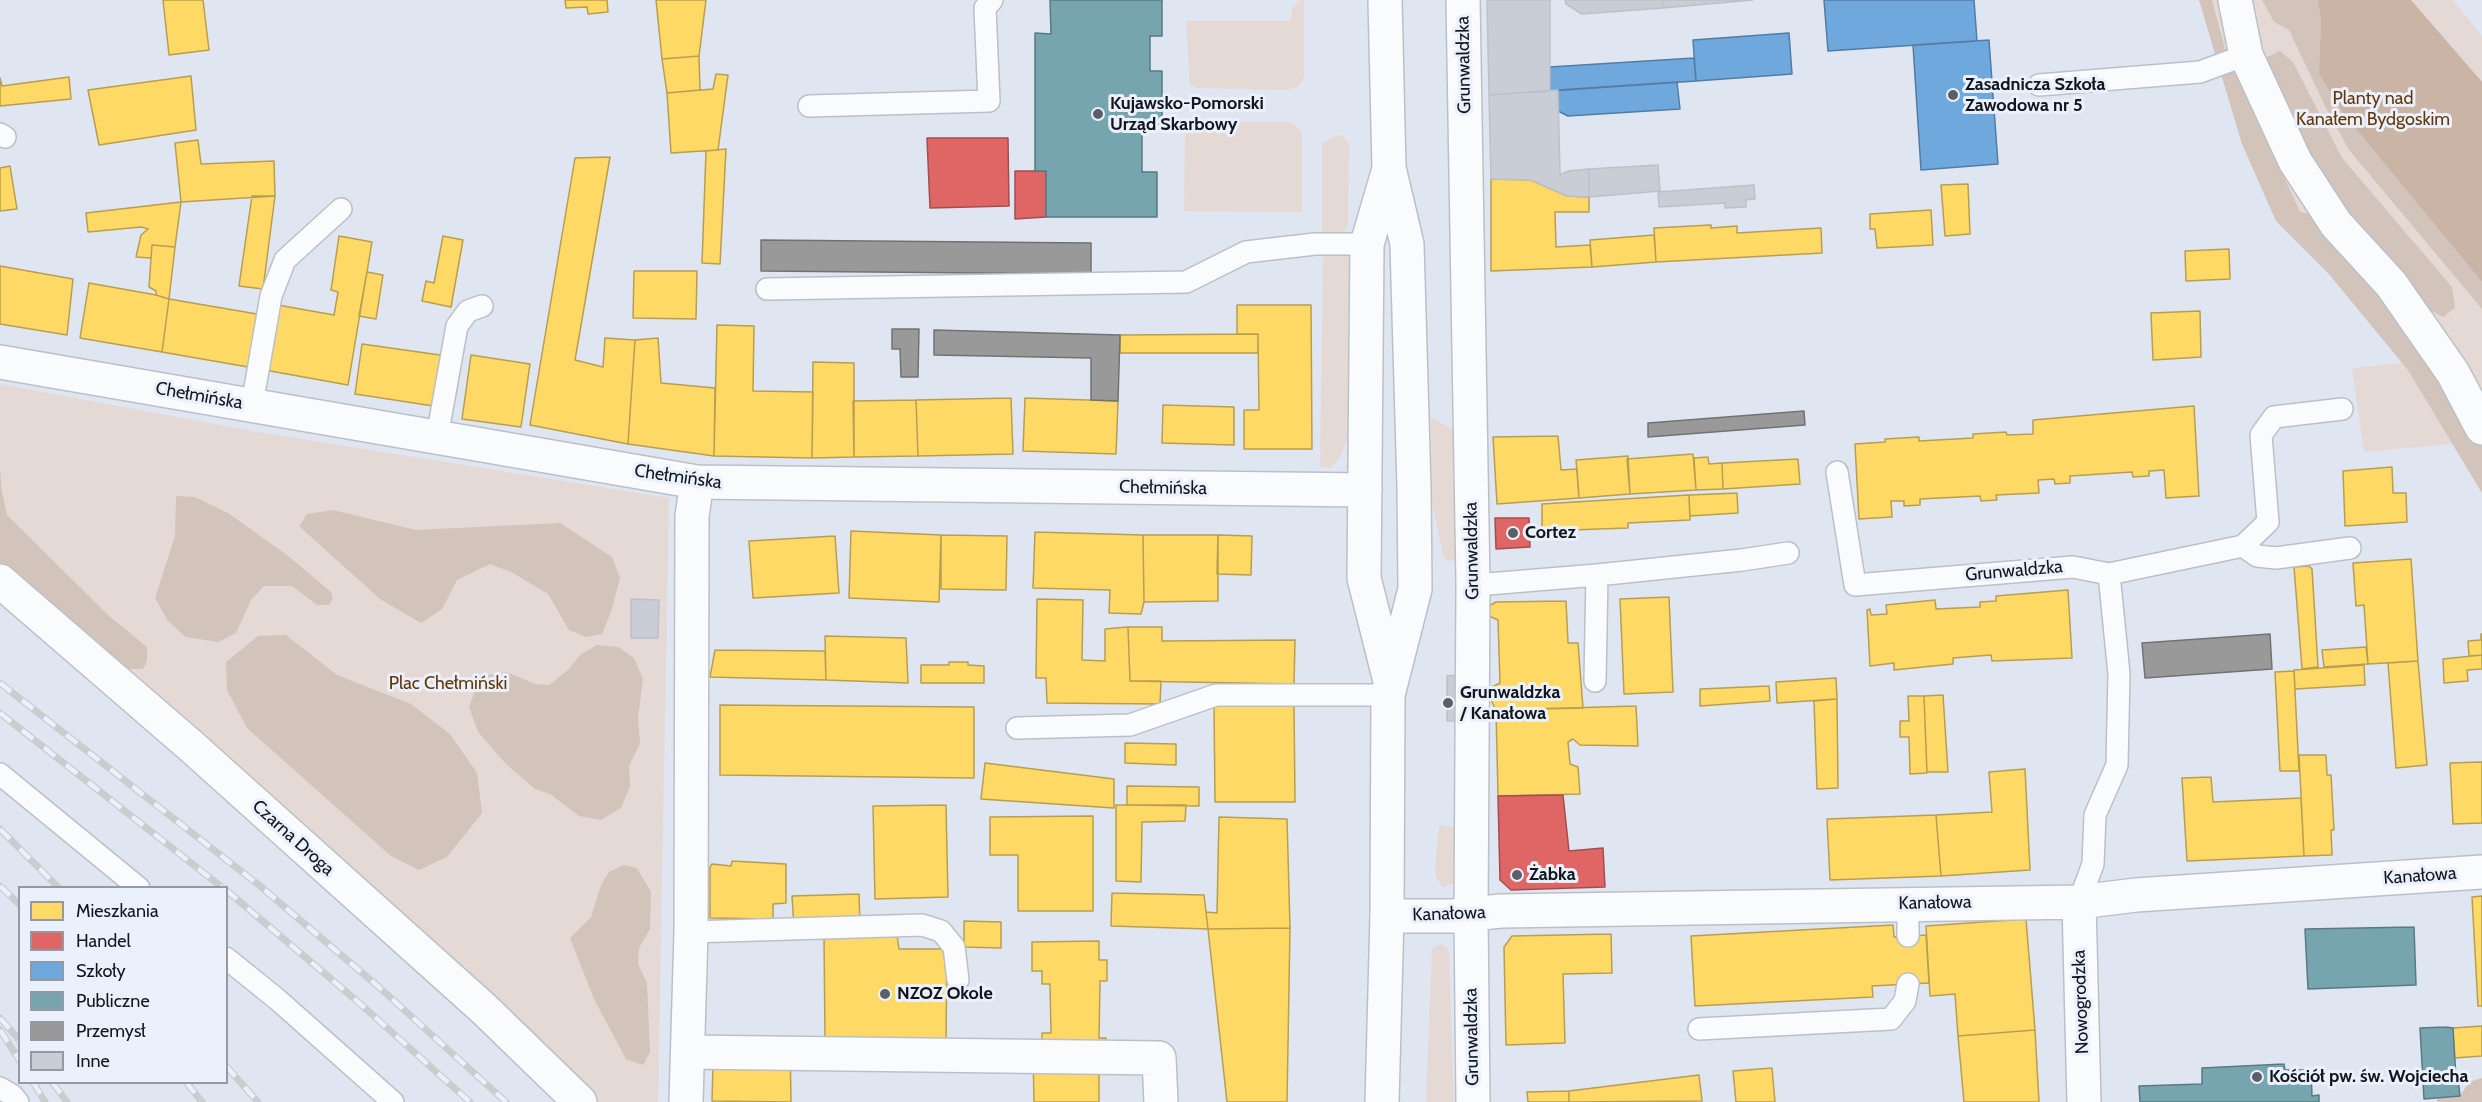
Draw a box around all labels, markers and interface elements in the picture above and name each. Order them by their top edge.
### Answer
street label: Grunwaldzka [1452,16,1476,114]
place label: Zasadnicza Szkoła Zawodowa nr 5 [1965,74,2105,116]
marker: Zasadnicza Szkoła Zawodowa nr 5 [1946,88,1960,102]
park label: Planty nad Kanałem Bydgoskim [2296,88,2450,130]
place label: Kujawsko-Pomorski Urząd Skarbowy [1110,93,1264,136]
marker: Kujawsko-Pomorski Urząd Skarbowy [1091,107,1105,121]
street label: Chełmińska [154,378,244,414]
street label: Chełmińska [633,460,723,494]
street label: Chełmińska [1119,476,1207,500]
street label: Grunwaldzka [1460,502,1484,600]
place label: Cortez [1525,522,1576,544]
marker: Cortez [1506,526,1520,540]
street label: Grunwaldzka [1964,556,2064,586]
park label: Plac Chełmiński [389,673,507,695]
place label: Grunwaldzka / Kanałowa [1460,682,1560,724]
marker: Grunwaldzka / Kanałowa [1441,696,1455,710]
street label: Czarna Droga [248,796,338,880]
street label: Kanałowa [2383,863,2457,889]
place label: Żabka [1529,864,1576,886]
marker: Żabka [1510,868,1524,882]
legend [18,886,228,1084]
street label: Kanałowa [1898,892,1972,914]
text: Mieszkania [76,900,159,922]
street label: Kanałowa [1412,902,1486,926]
text: Handel [76,930,131,952]
street label: Nowogrodzka [2068,949,2094,1055]
text: Szkoły [76,960,126,982]
place label: NZOZ Okole [897,983,993,1005]
marker: NZOZ Okole [878,987,892,1001]
street label: Grunwaldzka [1460,988,1484,1086]
text: Publiczne [76,990,150,1012]
text: Przemysł [76,1020,146,1042]
text: Inne [76,1050,110,1072]
place label: Kościół pw. św. Wojciecha [2269,1066,2468,1088]
marker: Kościół pw. św. Wojciecha [2250,1070,2264,1084]

